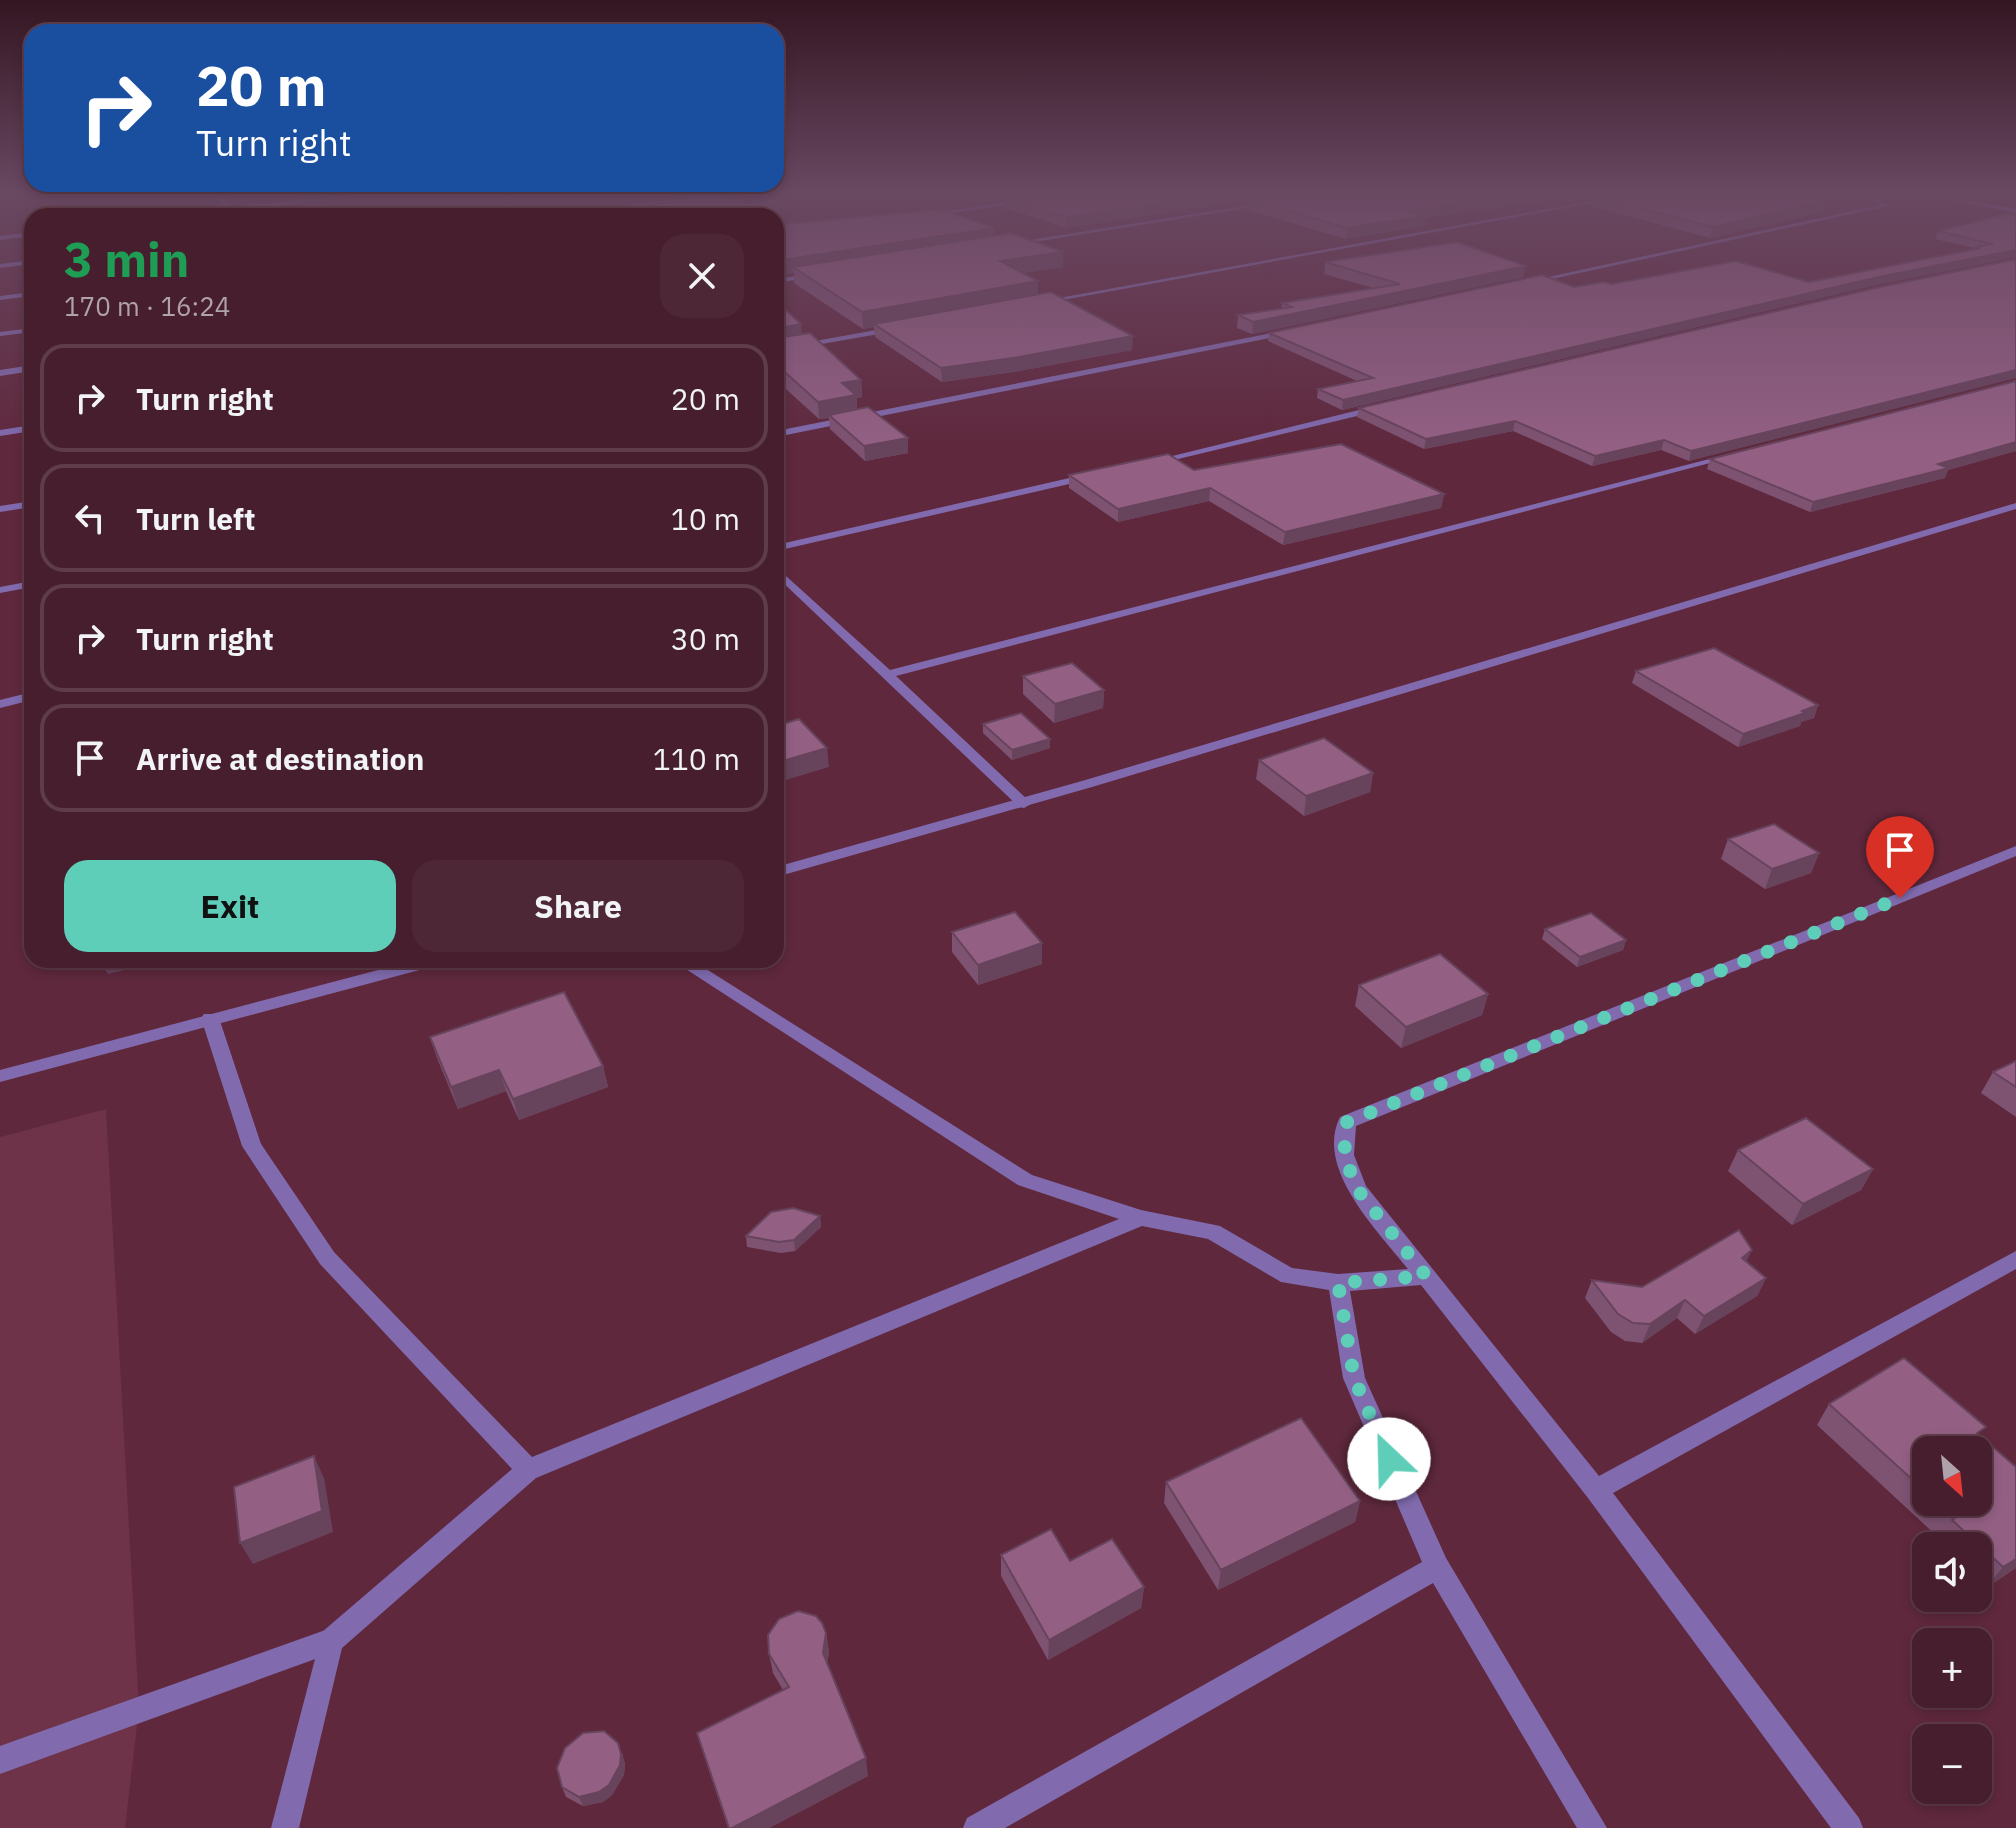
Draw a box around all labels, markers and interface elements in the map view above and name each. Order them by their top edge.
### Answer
text: 20 m [196,49,326,121]
icon: right [64,56,168,160]
text: Turn right [196,119,352,166]
text: 3 min [64,228,189,290]
button: close [660,234,744,318]
text: 170 m · 16:24 [64,289,230,323]
icon: right [68,376,112,420]
text: Turn right [136,379,274,418]
text: 20 m [671,379,740,418]
icon: left [68,496,112,540]
text: Turn left [136,499,255,538]
text: 10 m [671,499,740,538]
icon: right [68,616,112,660]
text: Turn right [136,619,274,658]
text: 30 m [671,619,740,658]
icon: arrive [68,736,112,780]
text: Arrive at destination [136,739,424,778]
text: 110 m [653,739,740,778]
pin [1866,816,1934,898]
icon: arrive [1878,828,1922,872]
button: Exit [64,860,396,952]
button: Share [412,860,744,952]
position arrow [1347,1417,1431,1501]
north arrow [1912,1436,1992,1516]
map controls [1912,1436,1992,1804]
button: sound [1912,1532,1992,1612]
button: + [1912,1628,1992,1708]
button: − [1912,1724,1992,1804]

